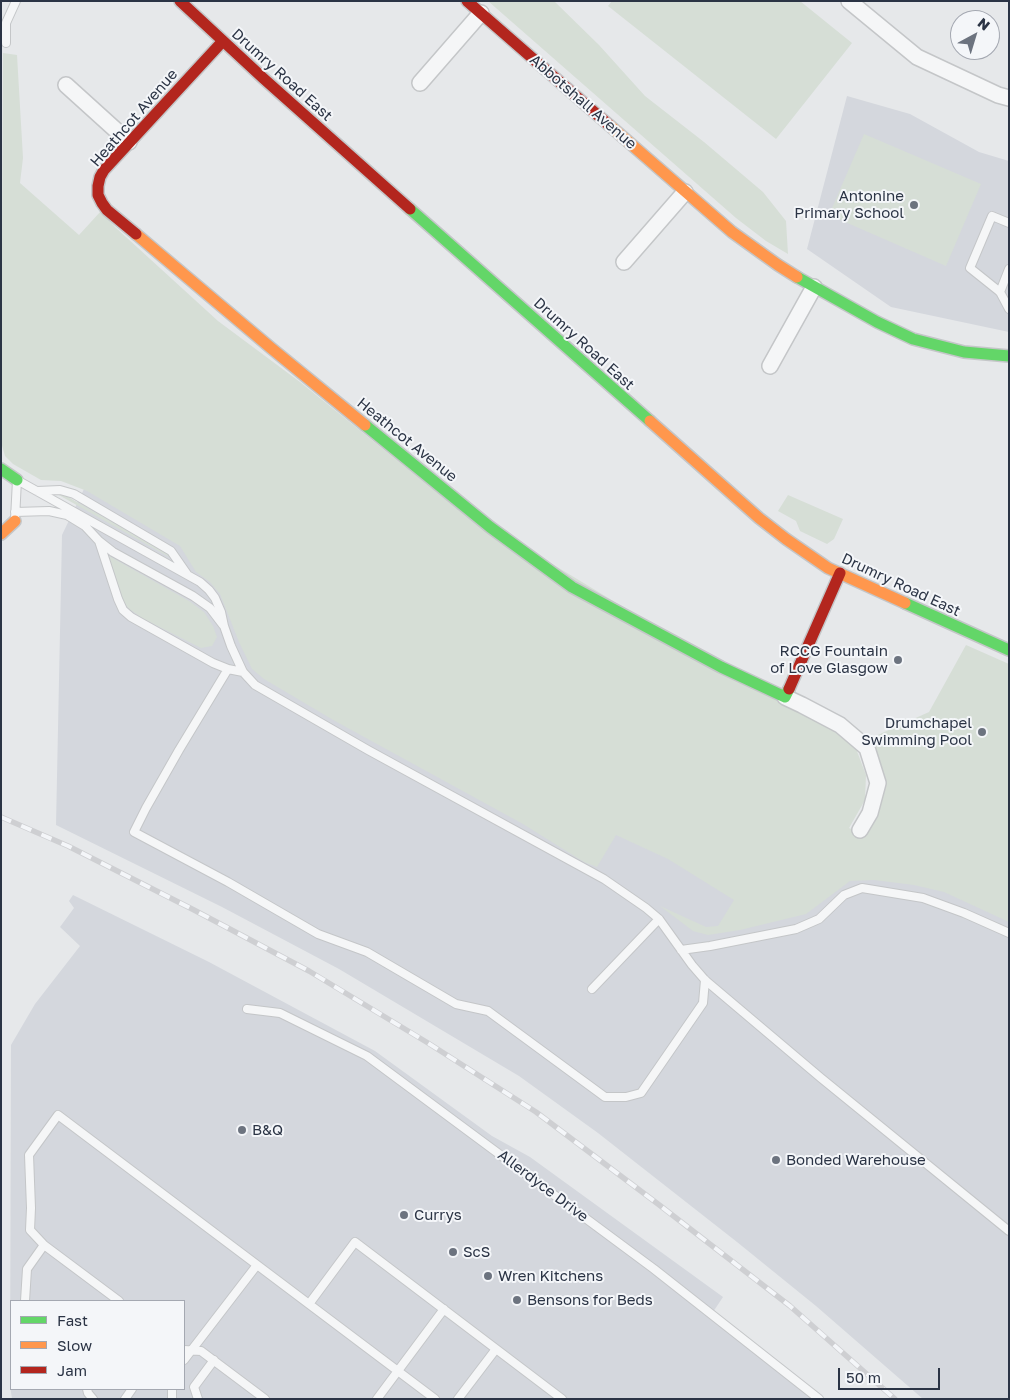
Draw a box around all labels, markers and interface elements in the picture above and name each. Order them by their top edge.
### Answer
north arrow [950,10,1000,60]
text: N [975,14,994,34]
street label: Drumry Road East [228,25,336,125]
street label: Abbotshall Avenue [526,51,640,153]
street label: Heathcot Avenue [87,65,181,171]
place label: Antonine Primary School [794,187,904,222]
marker: Antonine Primary School [908,199,920,211]
street label: Drumry Road East [530,294,638,394]
street label: Heathcot Avenue [353,394,461,486]
street label: Drumry Road East [839,550,963,620]
place label: RCCG Fountain of Love Glasgow [770,642,888,677]
marker: RCCG Fountain of Love Glasgow [892,654,904,666]
place label: Drumchapel Swimming Pool [861,714,972,749]
marker: Drumchapel Swimming Pool [976,726,988,738]
place label: B&Q [252,1121,283,1139]
marker: B&Q [236,1124,248,1136]
street label: Allerdyce Drive [494,1146,592,1226]
place label: Bonded Warehouse [786,1151,926,1169]
marker: Bonded Warehouse [770,1154,782,1166]
place label: Currys [414,1206,462,1224]
marker: Currys [398,1209,410,1221]
place label: ScS [463,1243,490,1261]
marker: ScS [447,1246,459,1258]
place label: Wren Kitchens [498,1267,603,1285]
marker: Wren Kitchens [482,1270,494,1282]
place label: Bensons for Beds [527,1291,653,1309]
marker: Bensons for Beds [511,1294,523,1306]
legend [10,1300,185,1390]
text: Fast [57,1311,88,1329]
text: Slow [57,1336,92,1354]
scale bar [840,1358,942,1390]
text: Jam [57,1361,87,1379]
text: 50 m [846,1368,881,1386]

